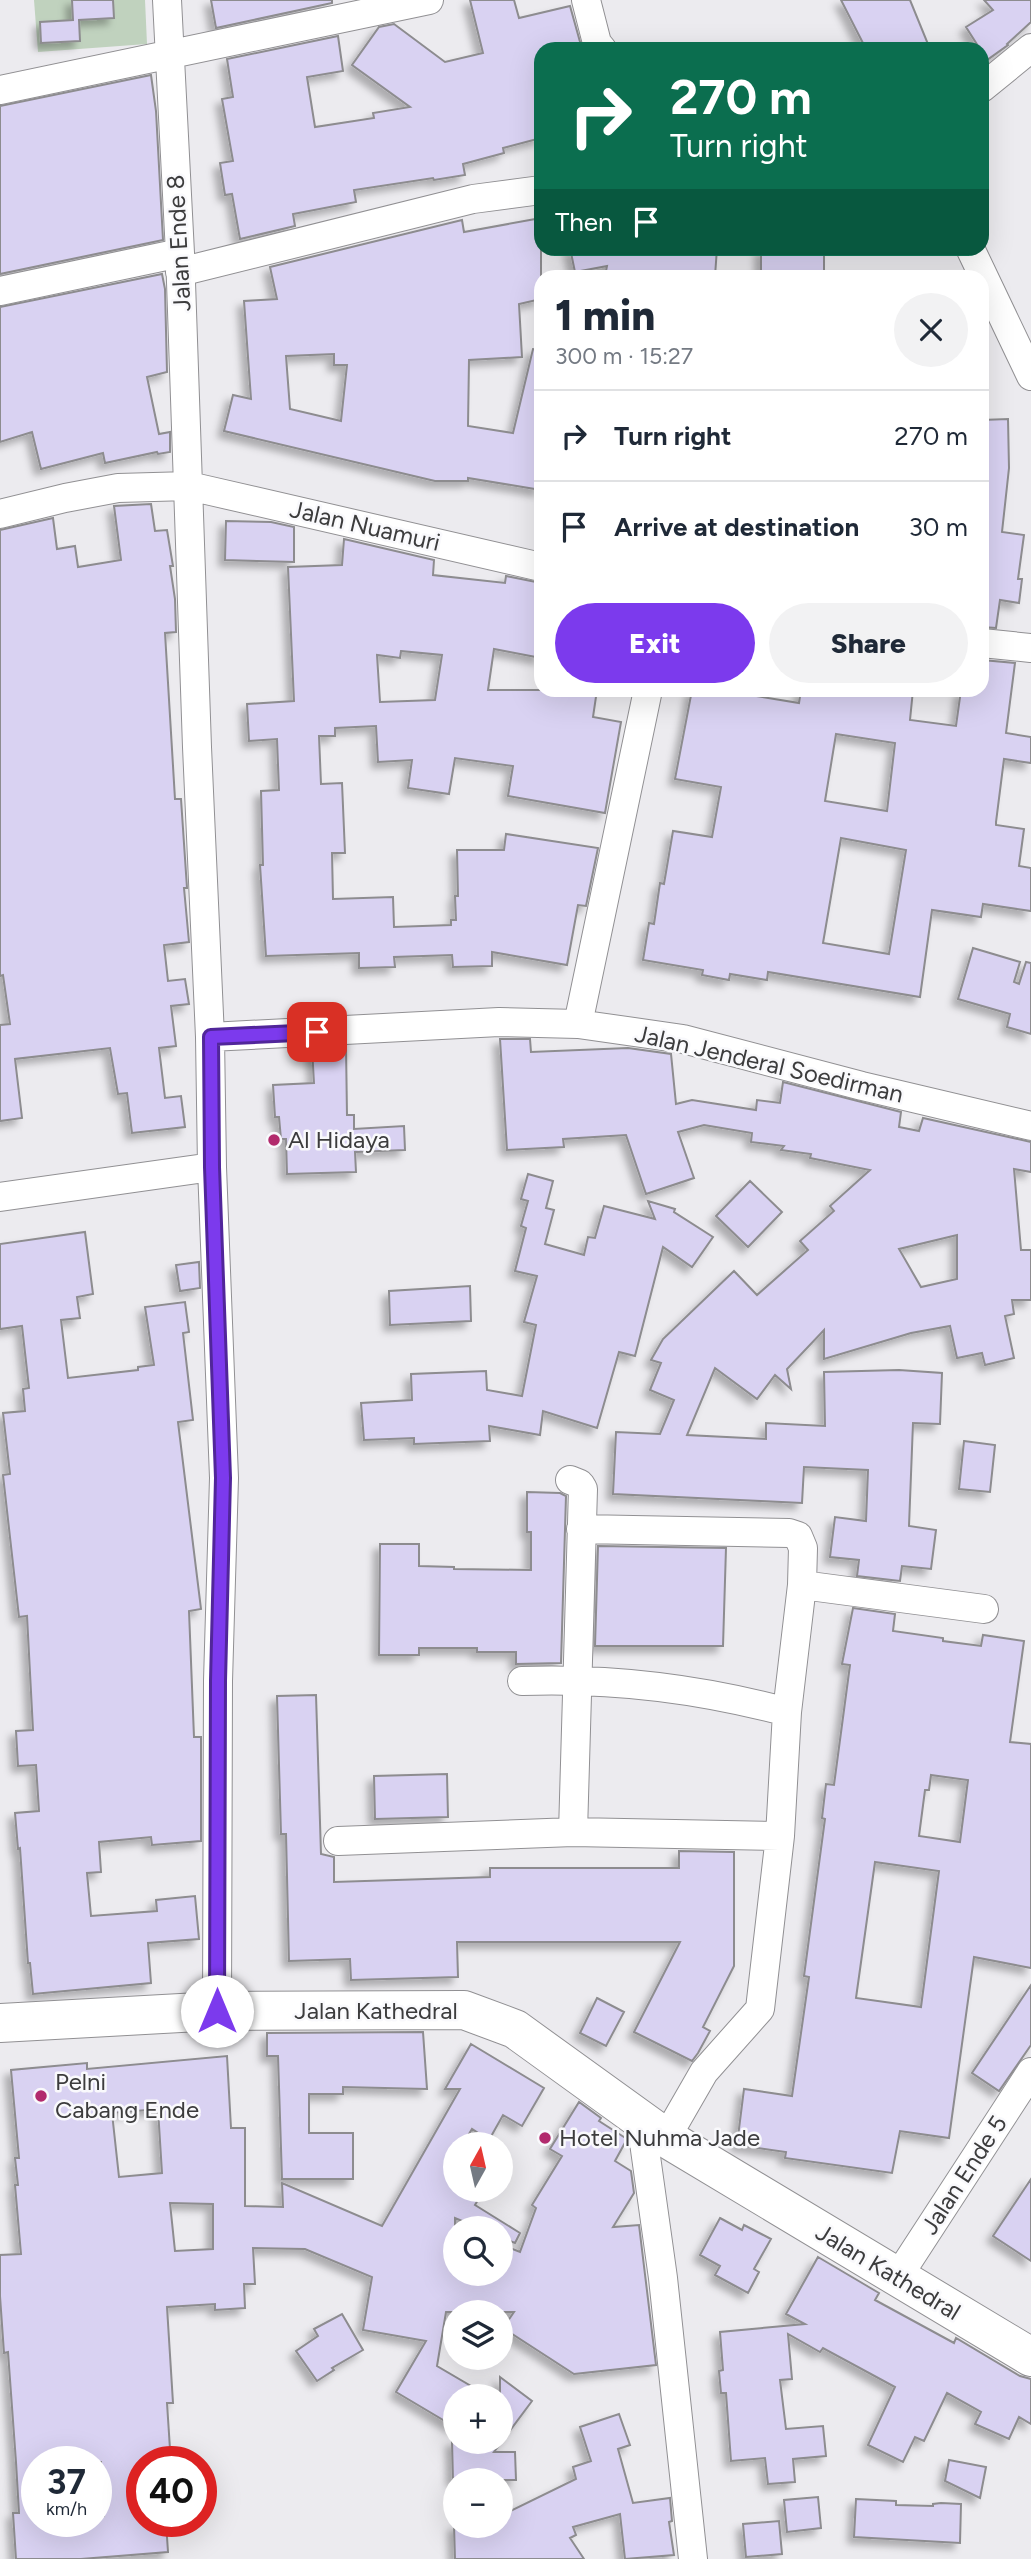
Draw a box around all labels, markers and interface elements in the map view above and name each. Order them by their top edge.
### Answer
text: 270 m [670,67,812,126]
icon: right [555,70,646,161]
text: Turn right [670,127,808,165]
street label: Jalan Ende 8 [160,174,197,312]
icon: arrive [627,203,665,241]
text: Then [555,206,613,238]
text: 1 min [555,290,655,341]
button: close [894,293,968,367]
text: 300 m · 15:27 [555,342,693,370]
icon: right [555,417,593,455]
text: Turn right [614,420,731,452]
text: 270 m [894,420,968,452]
street label: Jalan Nuamuri [287,494,443,557]
icon: arrive [555,508,593,546]
text: Arrive at destination [614,511,859,543]
text: 30 m [909,511,968,543]
button: Exit [555,603,755,683]
button: Share [769,603,968,683]
pin [287,1002,347,1062]
icon: arrive [298,1013,336,1051]
street label: Jalan Jenderal Soedirman [632,1018,906,1109]
place label: Al Hidaya [288,1125,390,1154]
marker: Al Hidaya [266,1132,282,1148]
position arrow [180,1974,254,2048]
street label: Jalan Kathedral [294,1996,458,2025]
place label: Pelni Cabang Ende [55,2067,199,2124]
marker: Pelni Cabang Ende [33,2088,49,2104]
street label: Jalan Ende 5 [914,2110,1013,2240]
place label: Hotel Nuhma Jade [559,2123,760,2152]
marker: Hotel Nuhma Jade [537,2130,553,2146]
north arrow [443,2132,513,2202]
map controls [443,2132,513,2538]
button: search [443,2216,513,2286]
street label: Jalan Kathedral [811,2217,966,2326]
button: layers [443,2300,513,2370]
button: + [443,2384,513,2454]
speed limit sign: 40 [126,2446,217,2537]
text: 37 [47,2461,86,2503]
button: − [443,2468,513,2538]
text: km/h [46,2498,87,2520]

